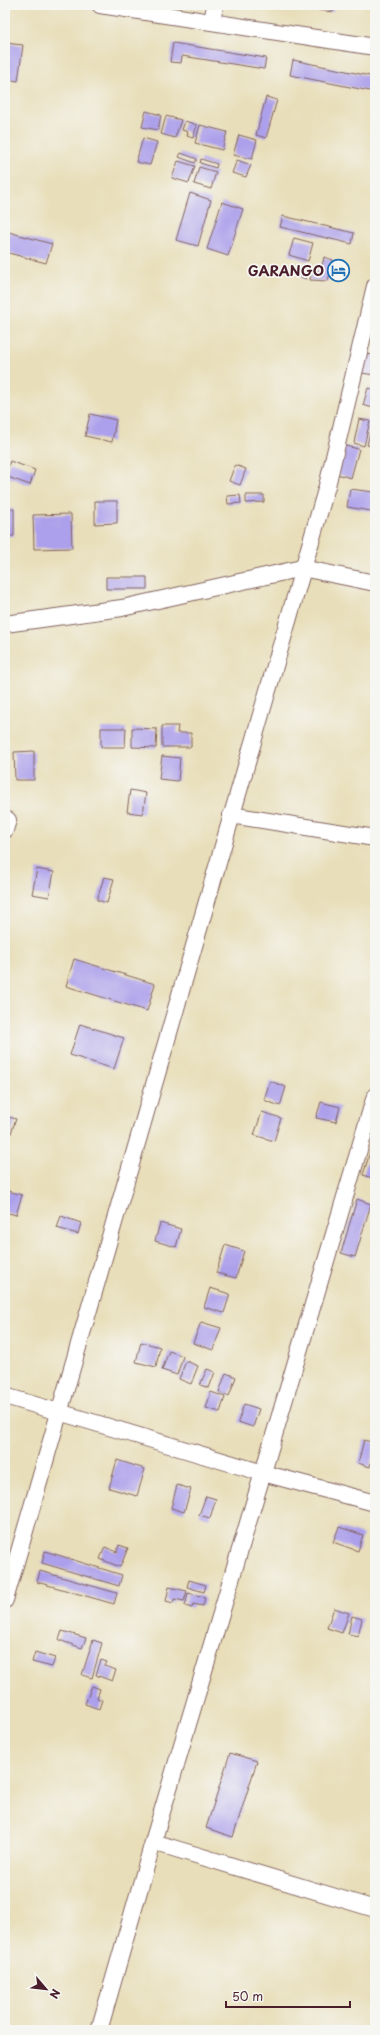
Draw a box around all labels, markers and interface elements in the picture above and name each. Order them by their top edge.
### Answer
hotel icon: GARANGO [326,257,352,283]
place label: GARANGO [248,260,324,281]
north arrow [26,1969,66,2009]
scale bar [226,1983,350,2009]
text: N [46,1986,65,2002]
text: 50 m [232,1987,263,2005]

